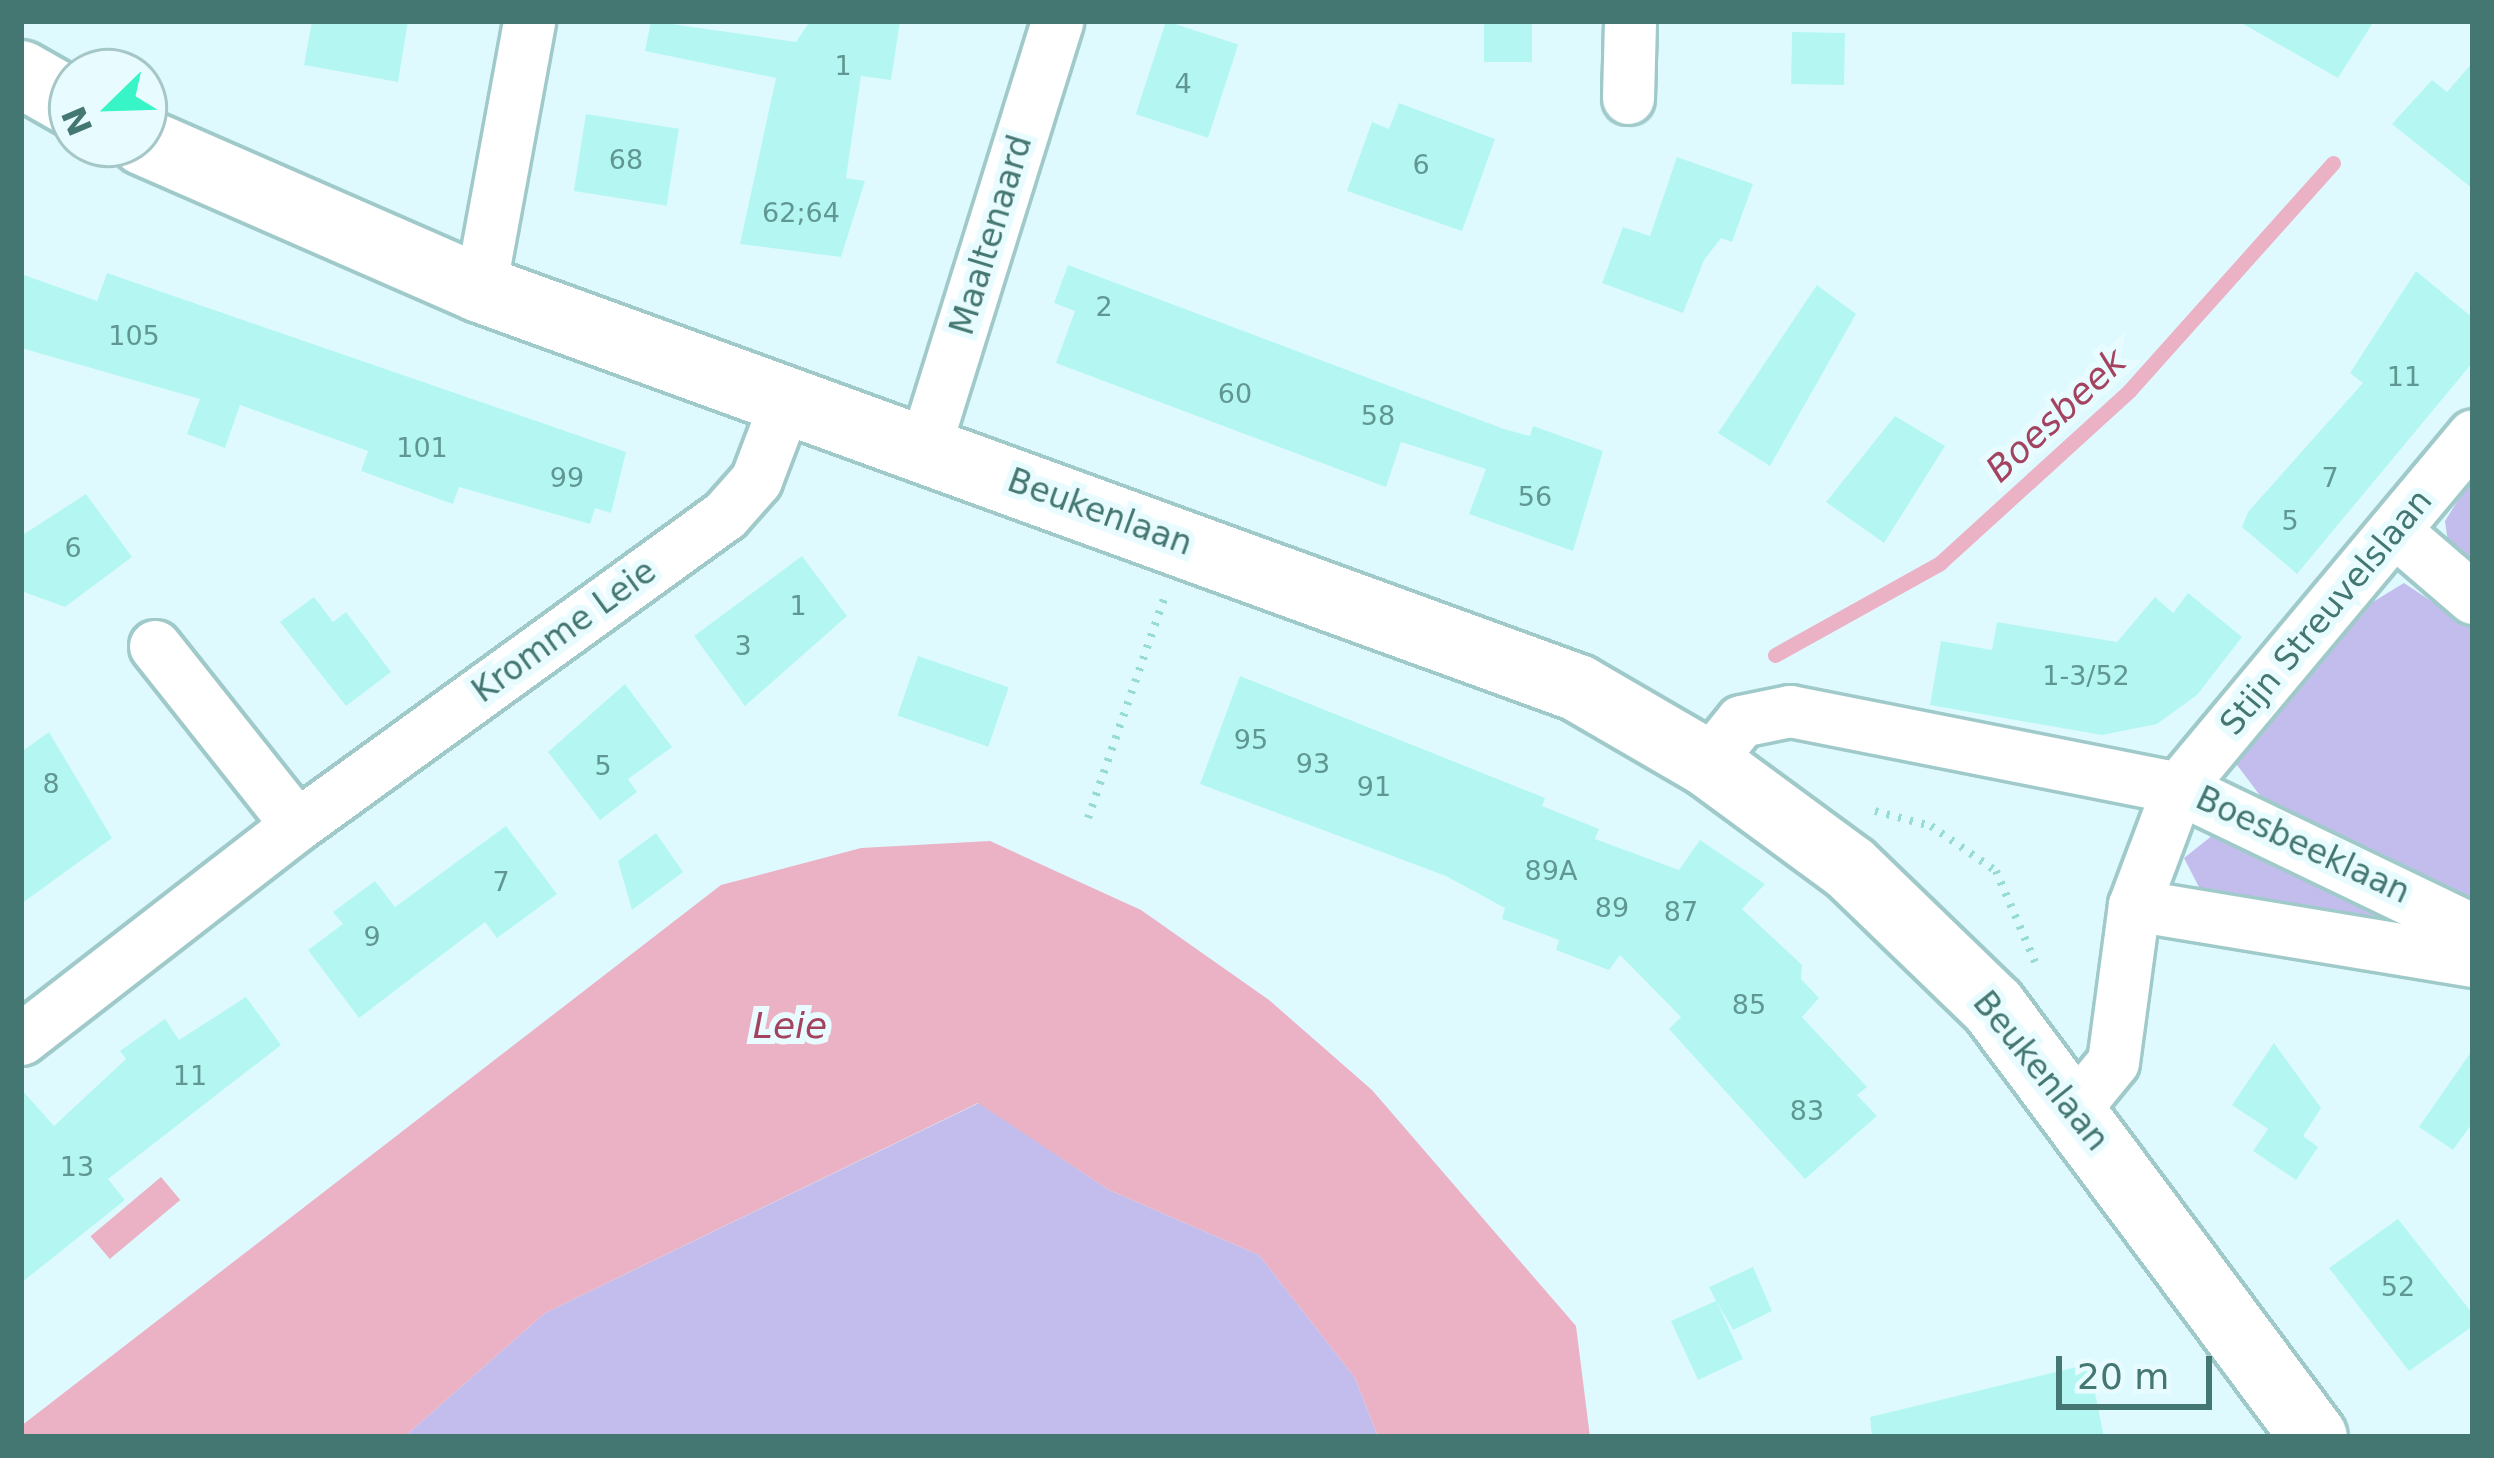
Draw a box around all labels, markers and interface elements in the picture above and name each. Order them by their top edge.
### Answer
north arrow [48,48,168,168]
house number: 1 [834,50,852,82]
house number: 4 [1174,68,1192,100]
text: N [54,101,101,141]
street label: Maaltenaard [942,130,1040,340]
house number: 68 [609,144,643,176]
house number: 6 [1412,149,1430,181]
house number: 62;64 [762,197,840,229]
house number: 2 [1095,291,1113,323]
house number: 105 [108,320,160,352]
water label: Boesbeek [1977,339,2135,491]
house number: 11 [2387,361,2421,393]
house number: 60 [1218,378,1252,410]
house number: 58 [1361,400,1395,432]
house number: 101 [396,432,448,464]
street label: Beukenlaan [1002,460,1198,564]
house number: 99 [550,462,584,494]
house number: 7 [2321,462,2339,494]
house number: 56 [1518,481,1552,513]
street label: Stijn Streuvelslaan [2212,481,2440,743]
house number: 5 [2281,505,2299,537]
house number: 6 [64,532,82,564]
street label: Kromme Leie [464,551,664,711]
house number: 1 [789,590,807,622]
house number: 3 [734,630,752,662]
house number: 1-3/52 [2042,660,2130,692]
house number: 95 [1234,724,1268,756]
house number: 93 [1296,748,1330,780]
house number: 5 [594,750,612,782]
house number: 8 [42,768,60,800]
house number: 91 [1357,771,1391,803]
street label: Boesbeeklaan [2190,778,2416,912]
house number: 89A [1525,855,1577,887]
house number: 7 [492,866,510,898]
house number: 89 [1595,892,1629,924]
house number: 87 [1664,896,1698,928]
house number: 9 [363,921,381,953]
street label: Beukenlaan [1965,983,2117,1159]
house number: 85 [1732,989,1766,1021]
water label: Leie [753,1004,827,1048]
house number: 11 [173,1060,207,1092]
house number: 83 [1790,1095,1824,1127]
house number: 13 [60,1151,94,1183]
house number: 52 [2381,1271,2415,1303]
scale bar [2062,1332,2218,1406]
text: 20 m [2077,1356,2169,1397]

